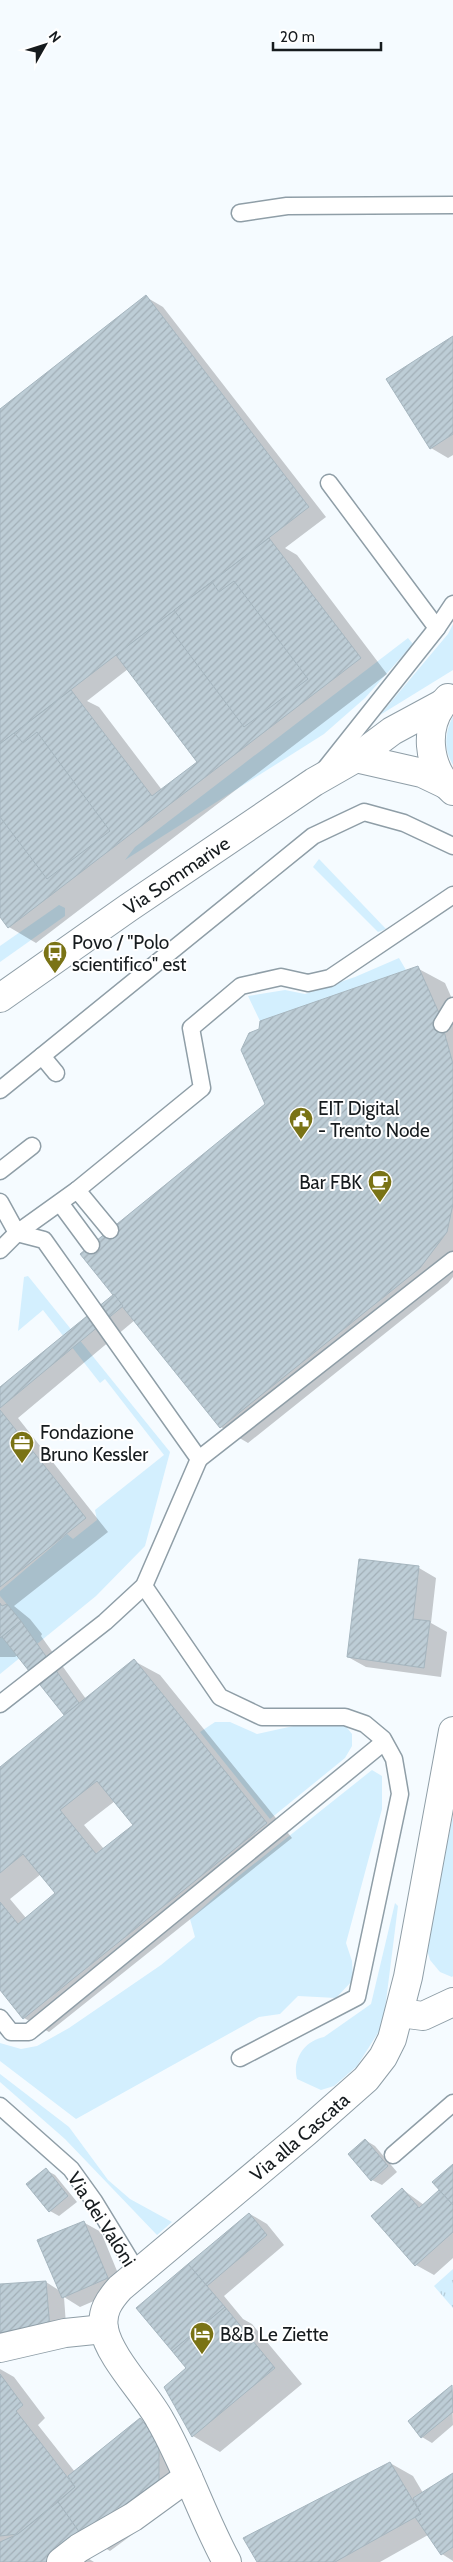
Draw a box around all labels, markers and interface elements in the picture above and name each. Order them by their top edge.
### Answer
north arrow [20,20,70,70]
scale bar [273,20,380,52]
text: N [45,27,65,46]
text: 20 m [280,28,315,46]
street label: Via Sommarive [119,831,234,920]
place label: Povo / "Polo scientifico" est [72,931,187,976]
bus stop icon: Povo / "Polo scientifico" est [42,940,68,974]
place label: EIT Digital - Trento Node [318,1097,430,1142]
public building icon: EIT Digital - Trento Node [288,1106,314,1140]
cafe icon: Bar FBK [367,1169,393,1203]
place label: Bar FBK [299,1171,362,1194]
place label: Fondazione Bruno Kessler [40,1421,148,1466]
office icon: Fondazione Bruno Kessler [9,1430,35,1464]
street label: Via alla Cascata [246,2088,354,2186]
street label: Via dei Valóni [63,2168,141,2271]
hotel icon: B&B Le Ziette [189,2321,215,2355]
place label: B&B Le Ziette [220,2323,329,2346]

